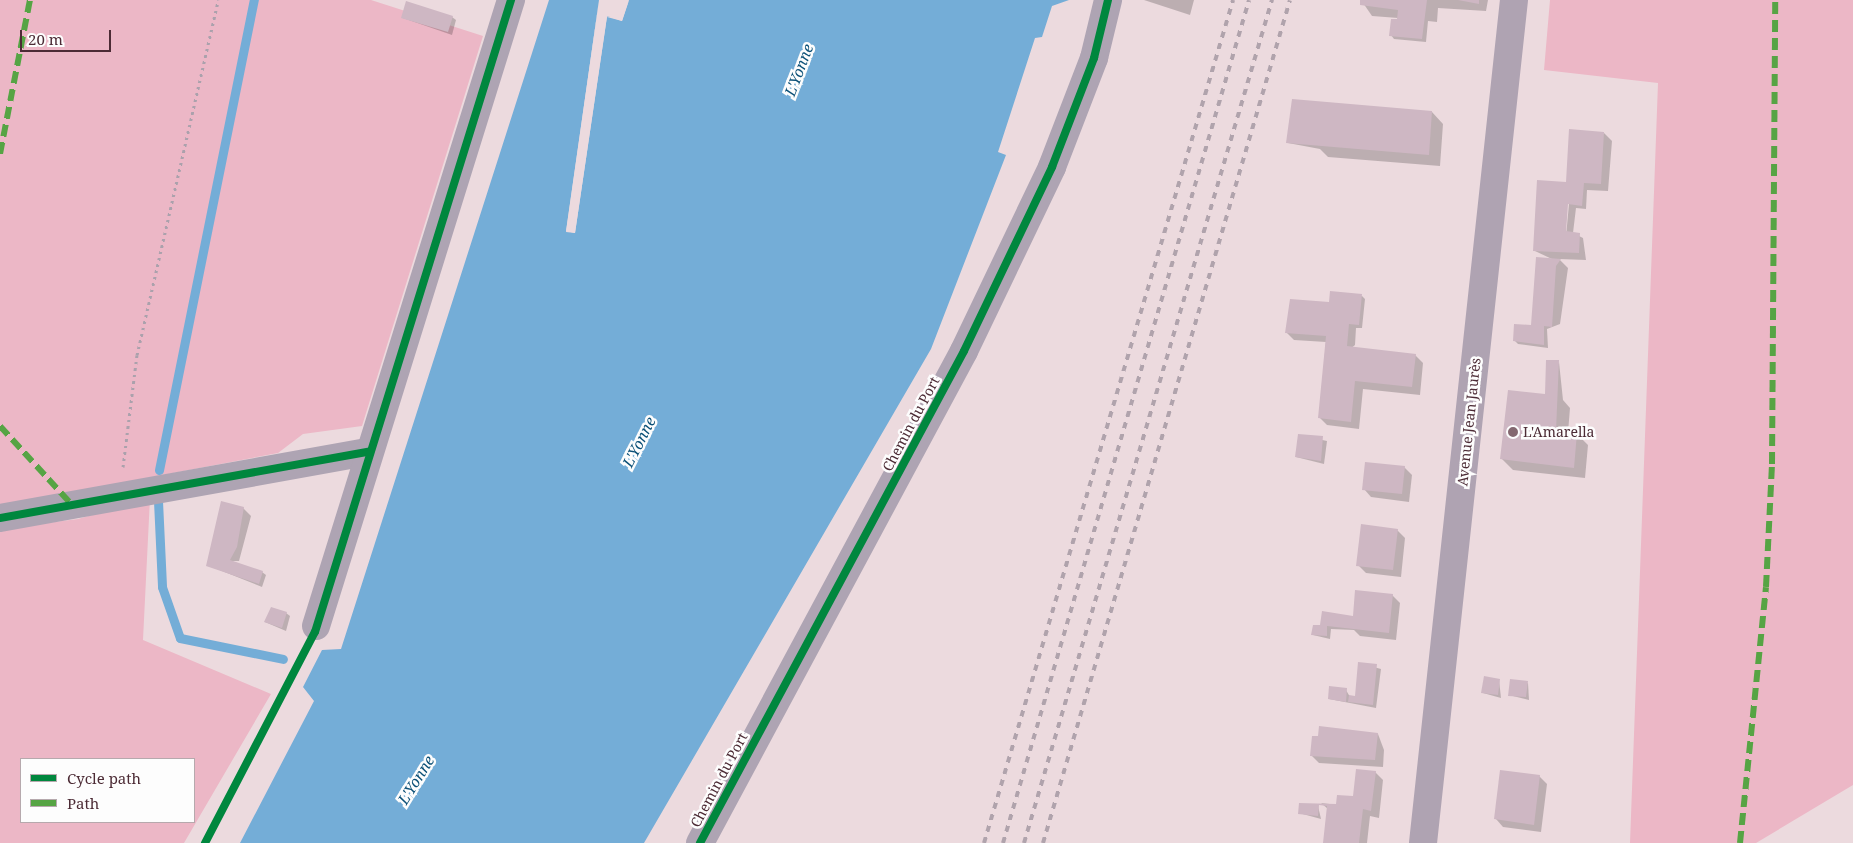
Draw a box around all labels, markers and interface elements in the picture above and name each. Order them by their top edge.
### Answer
scale bar [22,20,114,52]
text: 20 m [28,29,63,49]
water label: L'Yonne [781,42,817,98]
street label: Avenue Jean Jaurès [1454,357,1484,487]
street label: Chemin du Port [879,374,943,474]
water label: L'Yonne [619,414,659,470]
place label: L'Amarella [1523,424,1594,440]
marker: L'Amarella [1507,426,1519,438]
street label: Chemin du Port [687,730,751,830]
water label: L'Yonne [394,752,438,808]
legend [20,758,195,823]
text: Cycle path [67,768,141,788]
text: Path [67,793,99,813]

